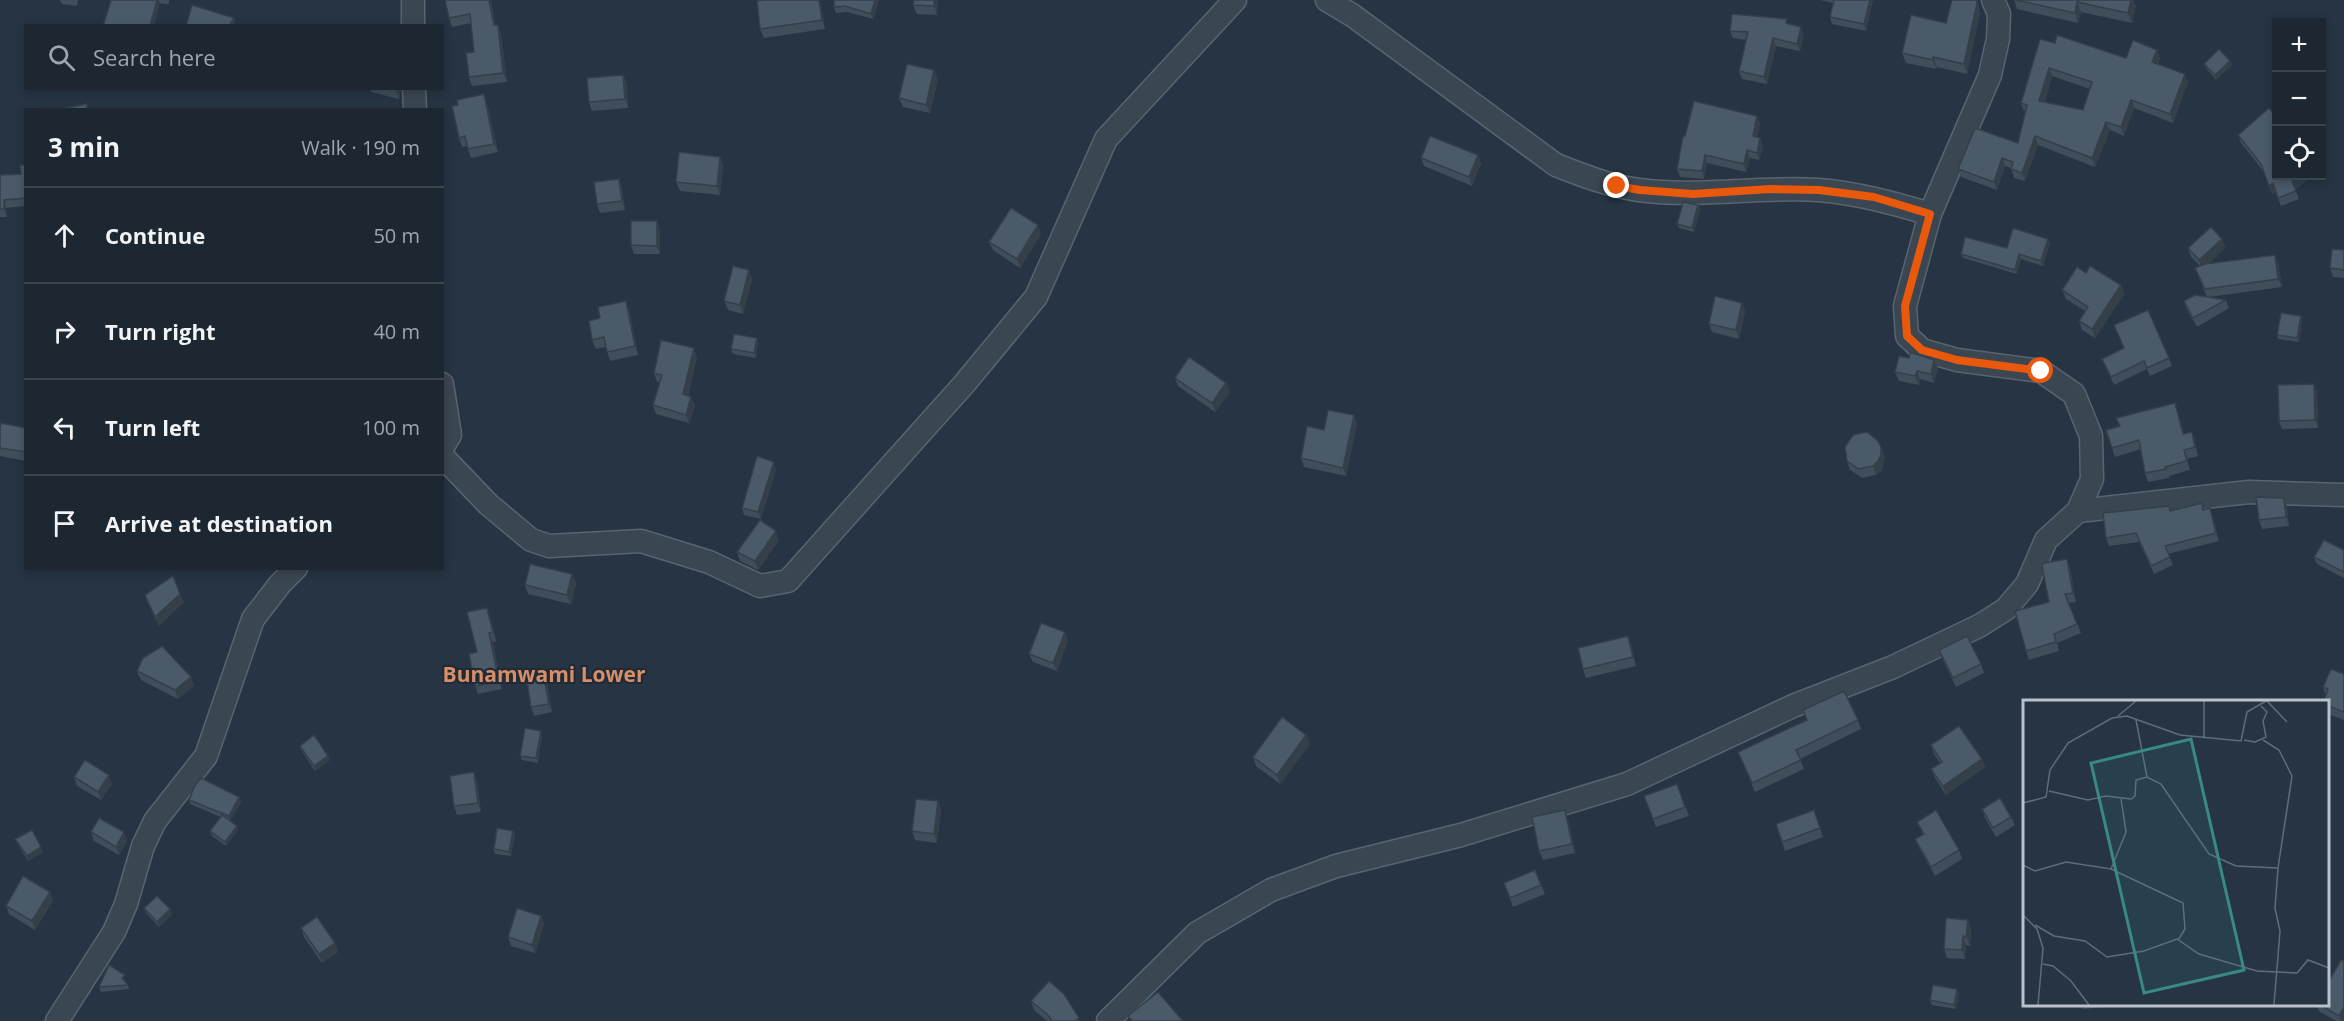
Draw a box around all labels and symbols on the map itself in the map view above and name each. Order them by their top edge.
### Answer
route end [1603,172,1629,198]
route start [2027,357,2053,383]
district label: Bunamwami Lower [443,660,646,688]
inset map [2023,700,2329,1006]

